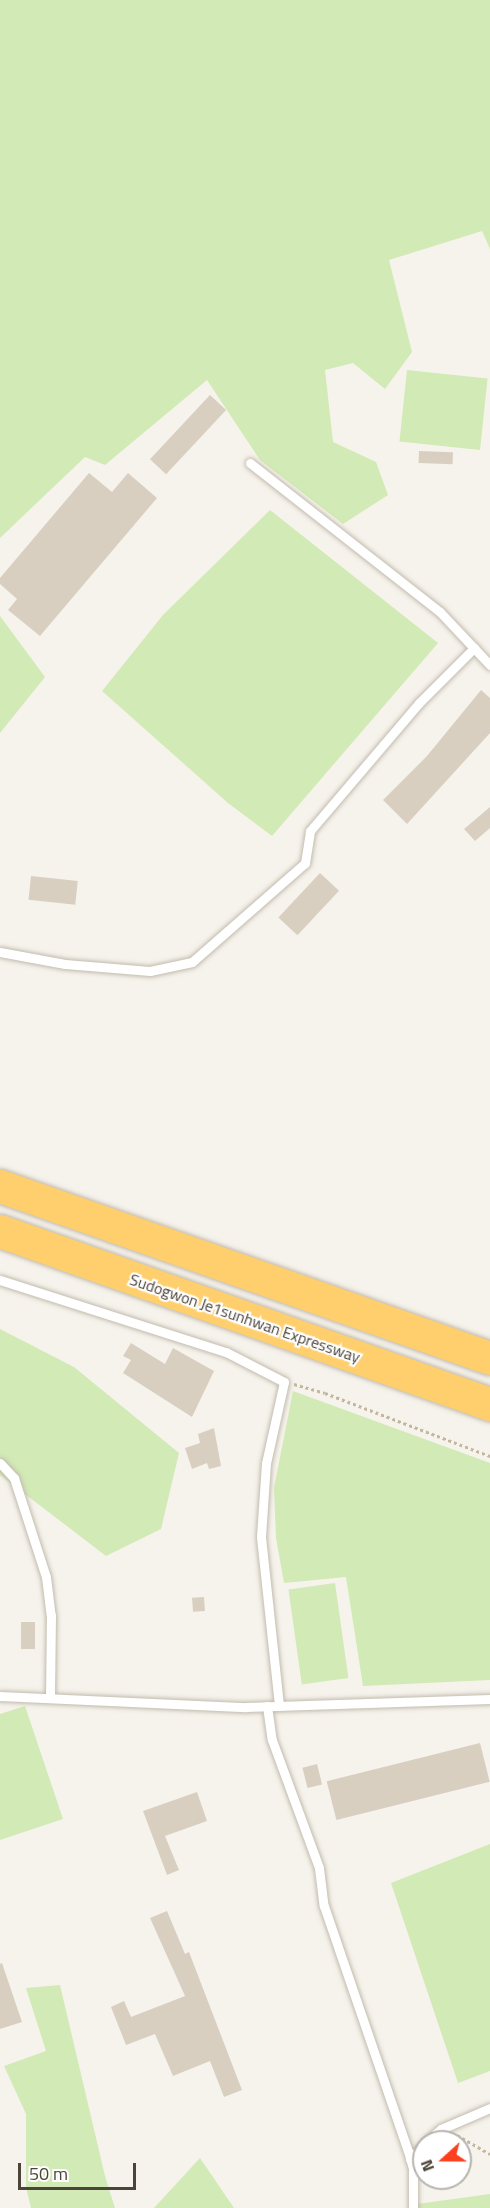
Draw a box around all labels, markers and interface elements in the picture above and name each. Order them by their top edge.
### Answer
street label: Sudogwon Je1sunhwan Expressway [127,1269,363,1367]
north arrow [412,2130,472,2190]
scale bar [21,2151,140,2189]
text: N [414,2156,440,2175]
text: 50 m [29,2160,68,2187]

